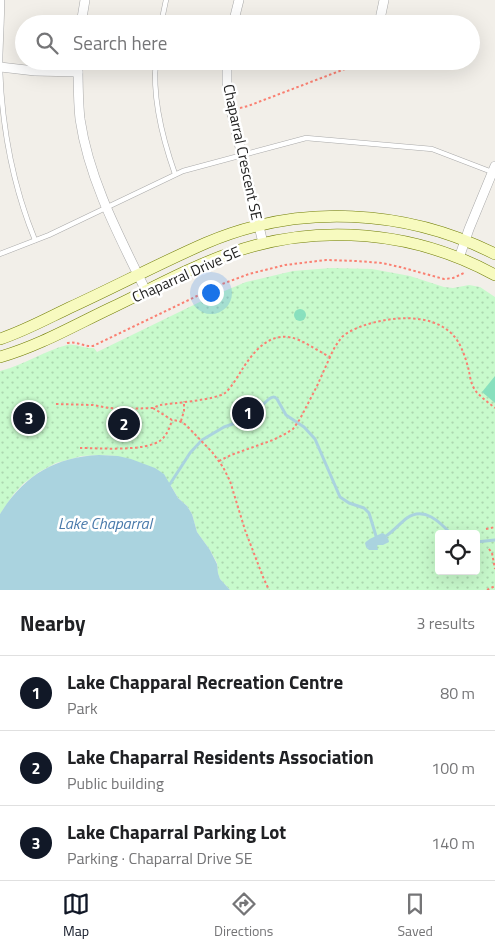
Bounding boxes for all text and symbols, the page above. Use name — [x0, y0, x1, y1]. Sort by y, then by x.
search box — [15, 15, 480, 70]
text: Search here — [73, 28, 167, 57]
icon: search — [33, 29, 61, 57]
street label: Chaparral Crescent SE — [217, 82, 269, 222]
street label: Chaparral Drive SE — [128, 240, 244, 308]
your location — [198, 280, 224, 306]
pin: 1 — [232, 394, 264, 432]
pin: 3 — [13, 399, 45, 437]
pin: 2 — [108, 405, 140, 443]
water label: Lake Chaparral — [58, 511, 154, 535]
map controls — [435, 530, 480, 575]
button: locate — [435, 530, 480, 575]
text: Nearby — [20, 607, 85, 639]
text: 3 results — [416, 611, 475, 635]
text: Lake Chapparal Recreation Centre — [67, 667, 343, 696]
text: 1 — [32, 681, 40, 705]
text: 80 m — [440, 681, 475, 705]
text: Park — [67, 696, 98, 720]
text: Lake Chaparral Residents Association — [67, 742, 374, 771]
text: 2 — [32, 756, 40, 780]
text: 100 m — [431, 756, 475, 780]
text: Public building — [67, 771, 164, 795]
text: Lake Chaparral Parking Lot — [67, 817, 286, 846]
text: 3 — [32, 831, 40, 855]
text: 140 m — [431, 831, 475, 855]
text: Parking · Chaparral Drive SE — [67, 846, 253, 870]
tab: Map — [62, 890, 90, 941]
tab: Directions — [214, 890, 273, 941]
tab: Saved — [397, 890, 433, 941]

